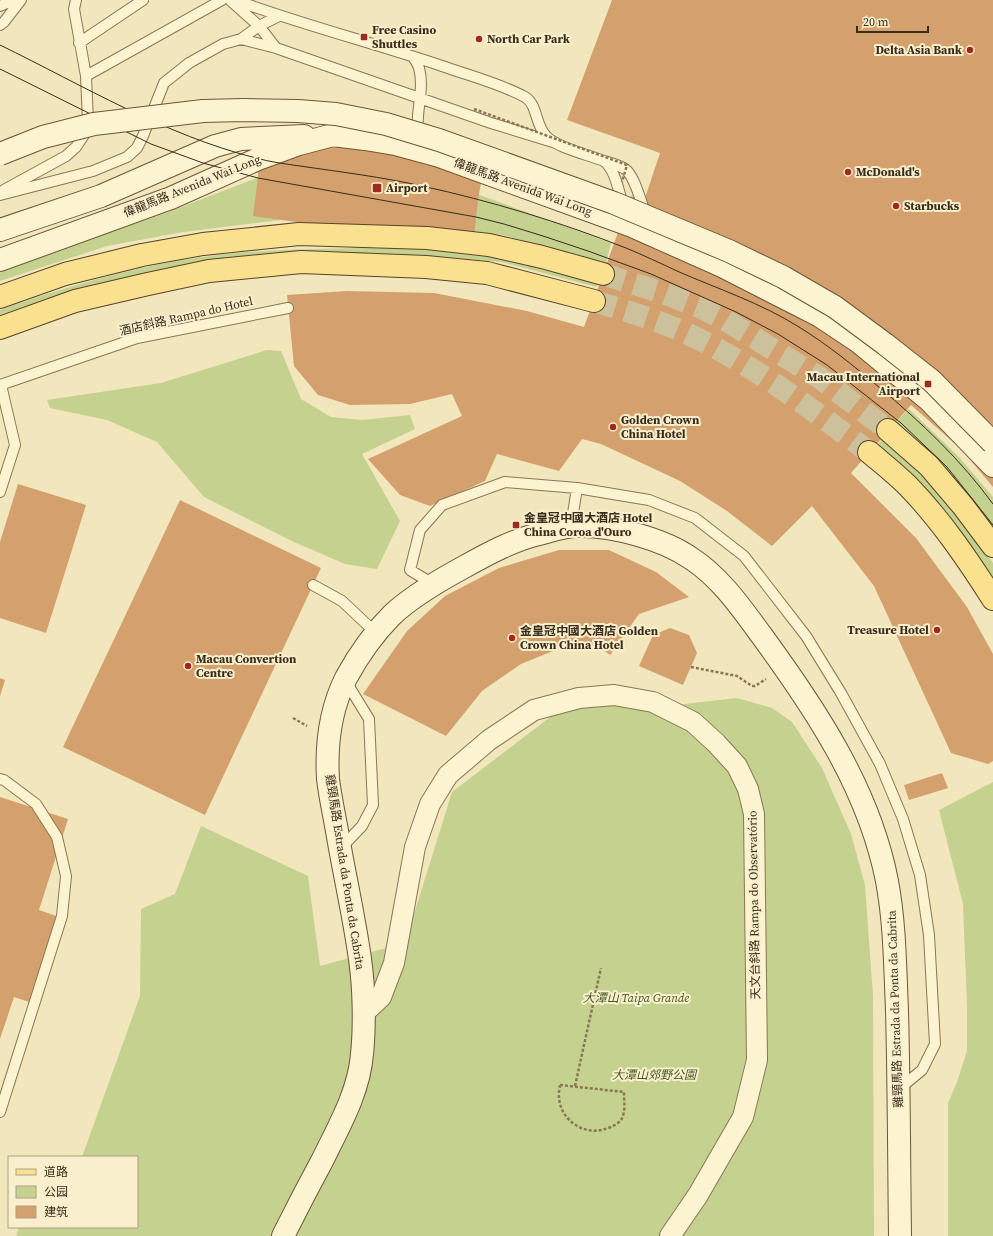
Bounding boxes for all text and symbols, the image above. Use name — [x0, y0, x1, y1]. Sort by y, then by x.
scale bar — [857, 8, 928, 34]
text: 20 m — [863, 14, 889, 30]
place label: Free Casino Shuttles — [372, 22, 436, 52]
place label: North Car Park — [487, 31, 571, 47]
marker: Free Casino Shuttles — [359, 32, 369, 42]
marker: North Car Park — [474, 34, 484, 44]
place label: Delta Asia Bank — [875, 42, 963, 58]
marker: Delta Asia Bank — [965, 45, 975, 55]
street label: 偉龍馬路 Avenida Wai Long — [121, 151, 263, 221]
street label: 偉龍馬路 Avenida Wai Long — [451, 154, 595, 220]
place label: McDonald's — [856, 164, 920, 180]
marker: McDonald's — [843, 167, 853, 177]
place label: Airport — [386, 180, 428, 196]
marker: Airport — [371, 182, 383, 194]
place label: Starbucks — [904, 198, 960, 214]
marker: Starbucks — [891, 201, 901, 211]
street label: 酒店斜路 Rampa do Hotel — [118, 293, 255, 339]
place label: Macau International Airport — [807, 369, 921, 399]
marker: Macau International Airport — [923, 379, 933, 389]
place label: Golden Crown China Hotel — [621, 412, 700, 442]
marker: Golden Crown China Hotel — [608, 422, 618, 432]
place label: 金皇冠中國大酒店 Hotel China Coroa d'Ouro — [524, 510, 652, 540]
marker: 金皇冠中國大酒店 Hotel China Coroa d'Ouro — [511, 520, 521, 530]
place label: Treasure Hotel — [847, 622, 929, 638]
place label: 金皇冠中國大酒店 Golden Crown China Hotel — [520, 623, 659, 653]
marker: Treasure Hotel — [932, 625, 942, 635]
marker: 金皇冠中國大酒店 Golden Crown China Hotel — [507, 633, 517, 643]
place label: Macau Convertion Centre — [196, 651, 297, 681]
marker: Macau Convertion Centre — [183, 661, 193, 671]
street label: 雞頸馬路 Estrada da Ponta da Cabrita — [322, 773, 369, 972]
street label: 天文台斜路 Rampa do Observatório — [744, 810, 764, 1000]
street label: 雞頸馬路 Estrada da Ponta da Cabrita — [884, 909, 906, 1108]
park label: 大潭山 Taipa Grande — [583, 990, 689, 1006]
park label: 大潭山郊野公園 — [612, 1067, 698, 1083]
legend — [8, 1156, 138, 1228]
text: 道路 — [44, 1164, 68, 1180]
text: 公园 — [44, 1184, 68, 1200]
text: 建筑 — [44, 1204, 68, 1220]

